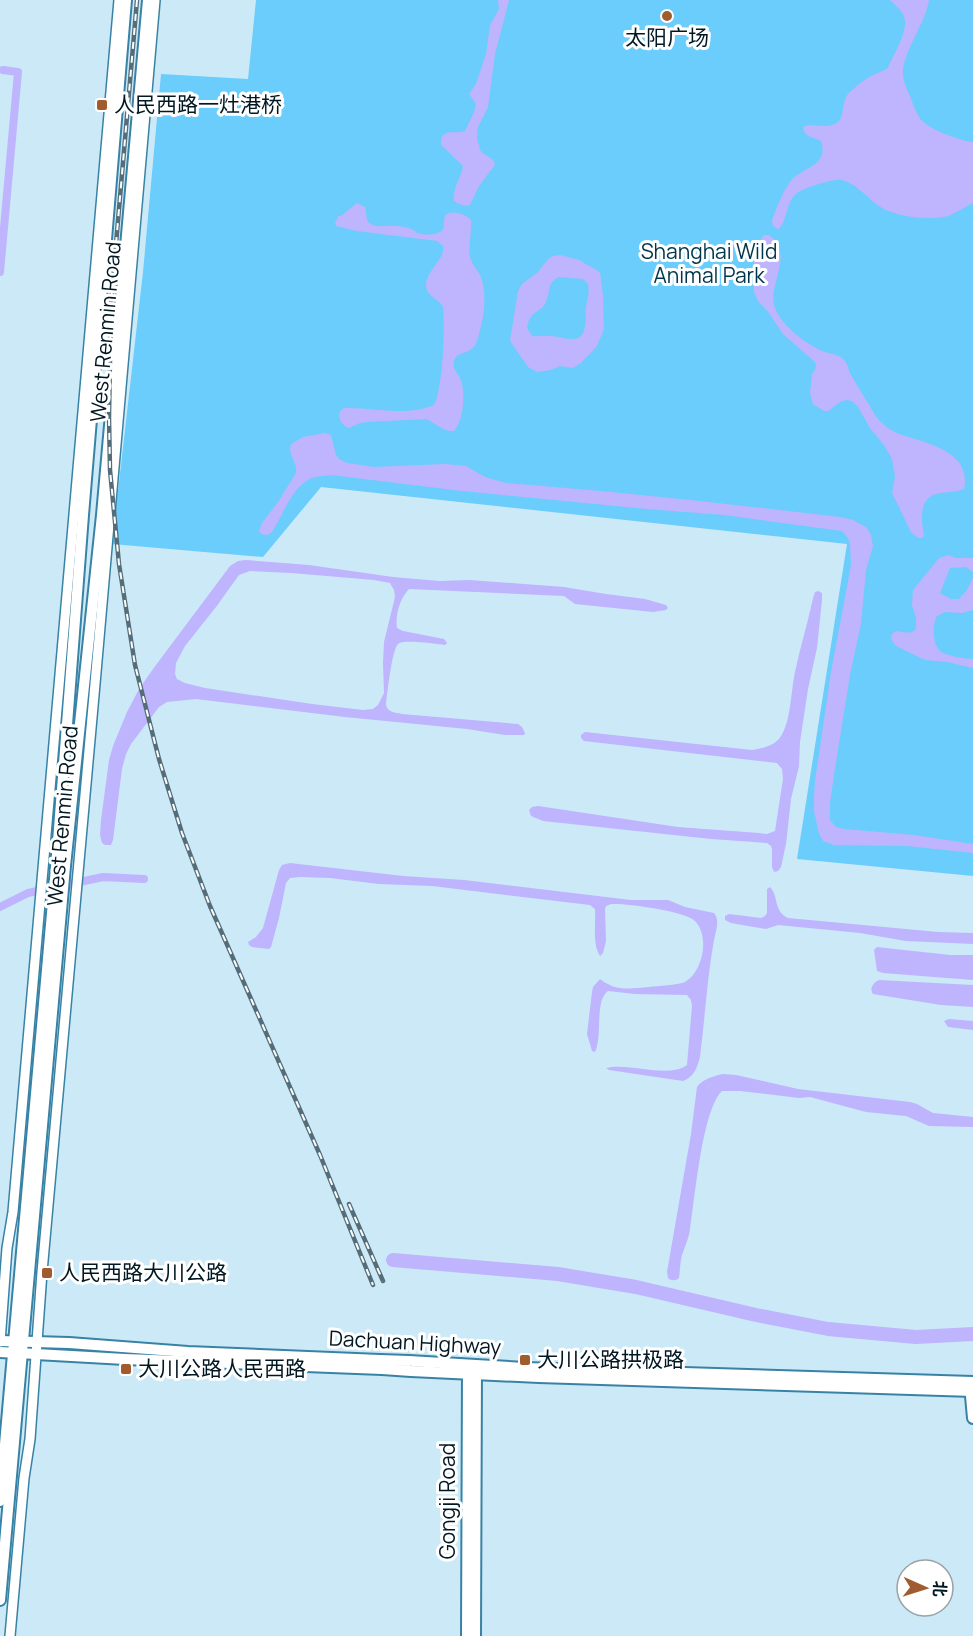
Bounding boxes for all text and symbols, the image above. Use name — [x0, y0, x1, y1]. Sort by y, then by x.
marker: 太阳广场 — [660, 9, 674, 23]
place label: 太阳广场 — [625, 23, 709, 51]
place label: 人民西路一灶港桥 — [114, 90, 282, 118]
marker: 人民西路一灶港桥 — [95, 98, 109, 112]
park label: Shanghai Wild Animal Park — [641, 237, 777, 289]
street label: West Renmin Road — [83, 240, 127, 423]
street label: West Renmin Road — [40, 724, 84, 907]
place label: 人民西路大川公路 — [59, 1258, 227, 1286]
marker: 人民西路大川公路 — [40, 1266, 54, 1280]
street label: Dachuan Highway — [328, 1324, 502, 1360]
place label: 大川公路拱极路 — [537, 1345, 684, 1373]
marker: 大川公路拱极路 — [518, 1353, 532, 1367]
place label: 大川公路人民西路 — [138, 1354, 306, 1382]
marker: 大川公路人民西路 — [119, 1362, 133, 1376]
street label: Gongji Road — [433, 1443, 461, 1559]
north arrow — [895, 1558, 955, 1618]
text: 北 — [929, 1580, 951, 1597]

